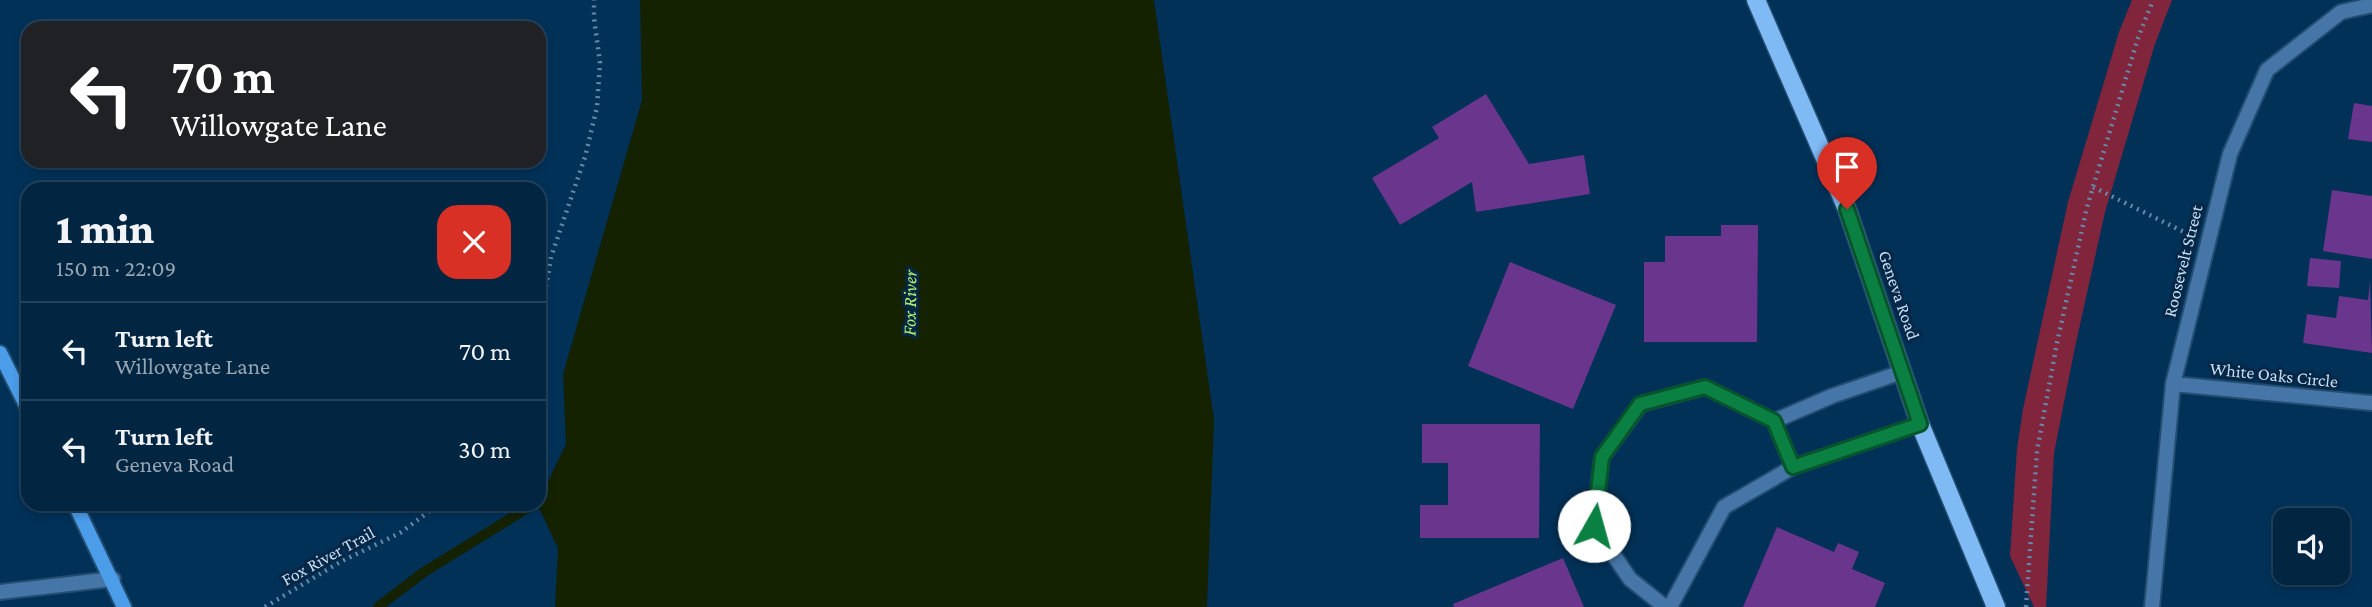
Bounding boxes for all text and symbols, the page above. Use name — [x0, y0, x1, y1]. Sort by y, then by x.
icon: left — [56, 49, 147, 140]
text: 70 m — [171, 49, 275, 104]
text: Willowgate Lane — [171, 107, 387, 143]
pin — [1817, 137, 1877, 209]
icon: arrive — [1828, 148, 1866, 186]
street label: Roosevelt Street — [2159, 202, 2207, 319]
text: 1 min — [56, 205, 154, 252]
button: close — [437, 205, 511, 279]
street label: Geneva Road — [1874, 248, 1924, 343]
text: 150 m · 22:09 — [56, 255, 176, 281]
water label: Fox River — [898, 269, 921, 336]
text: Turn left — [115, 324, 213, 353]
icon: left — [56, 332, 94, 370]
text: 70 m — [459, 337, 511, 366]
text: Willowgate Lane — [115, 353, 270, 379]
street label: White Oaks Circle — [2209, 358, 2339, 392]
text: Turn left — [115, 422, 213, 451]
icon: left — [56, 430, 94, 468]
text: 30 m — [458, 435, 511, 464]
text: Geneva Road — [115, 451, 234, 477]
position arrow — [1557, 489, 1631, 563]
map controls — [2273, 508, 2350, 585]
button: sound — [2273, 508, 2350, 585]
street label: Fox River Trail — [278, 522, 378, 590]

